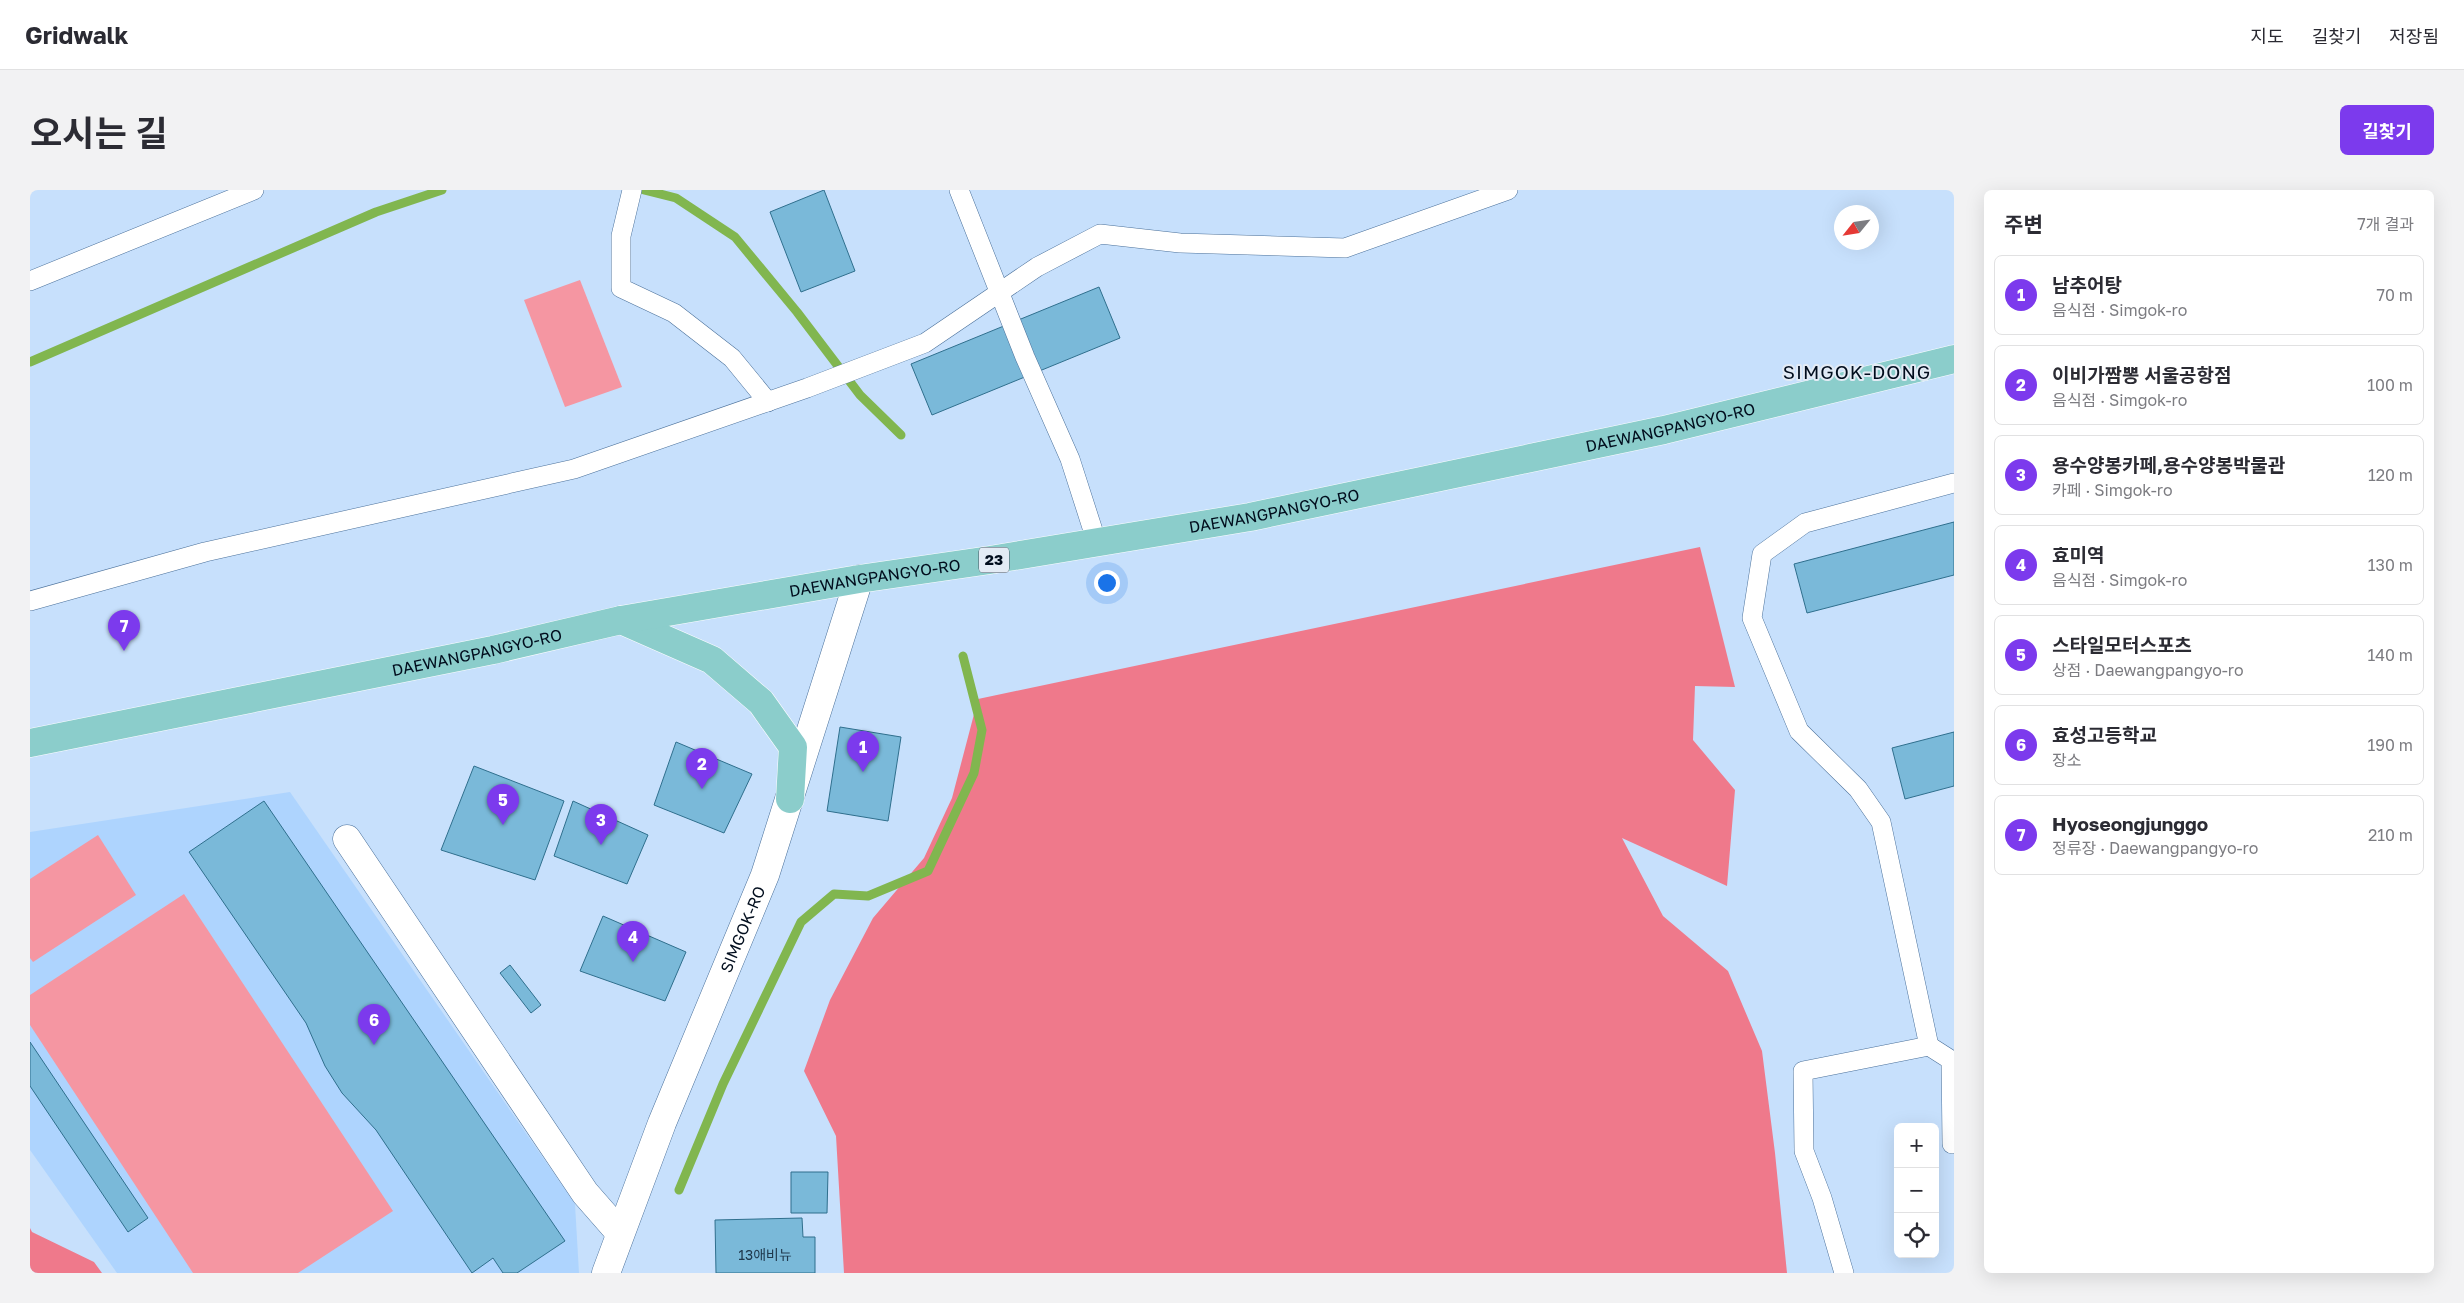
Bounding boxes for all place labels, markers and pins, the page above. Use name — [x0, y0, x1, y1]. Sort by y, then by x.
pin: 7 — [108, 610, 140, 651]
pin: 1 — [847, 731, 879, 772]
pin: 2 — [686, 748, 718, 789]
pin: 5 — [487, 784, 519, 825]
pin: 3 — [585, 804, 617, 845]
pin: 4 — [617, 921, 649, 962]
pin: 6 — [358, 1004, 390, 1045]

